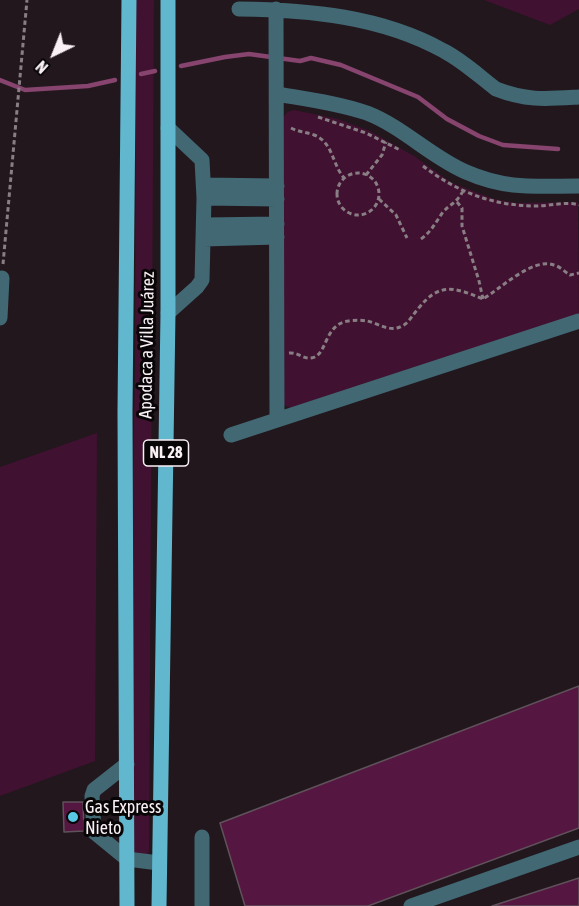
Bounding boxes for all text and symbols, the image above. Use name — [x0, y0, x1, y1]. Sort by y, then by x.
north arrow — [24, 24, 84, 84]
text: N — [32, 57, 51, 77]
street label: Apodaca a Villa Juárez — [135, 271, 159, 419]
road number: NL 28 — [144, 440, 188, 466]
place label: Gas Express Nieto — [85, 796, 161, 838]
marker: Gas Express Nieto — [66, 810, 80, 824]

